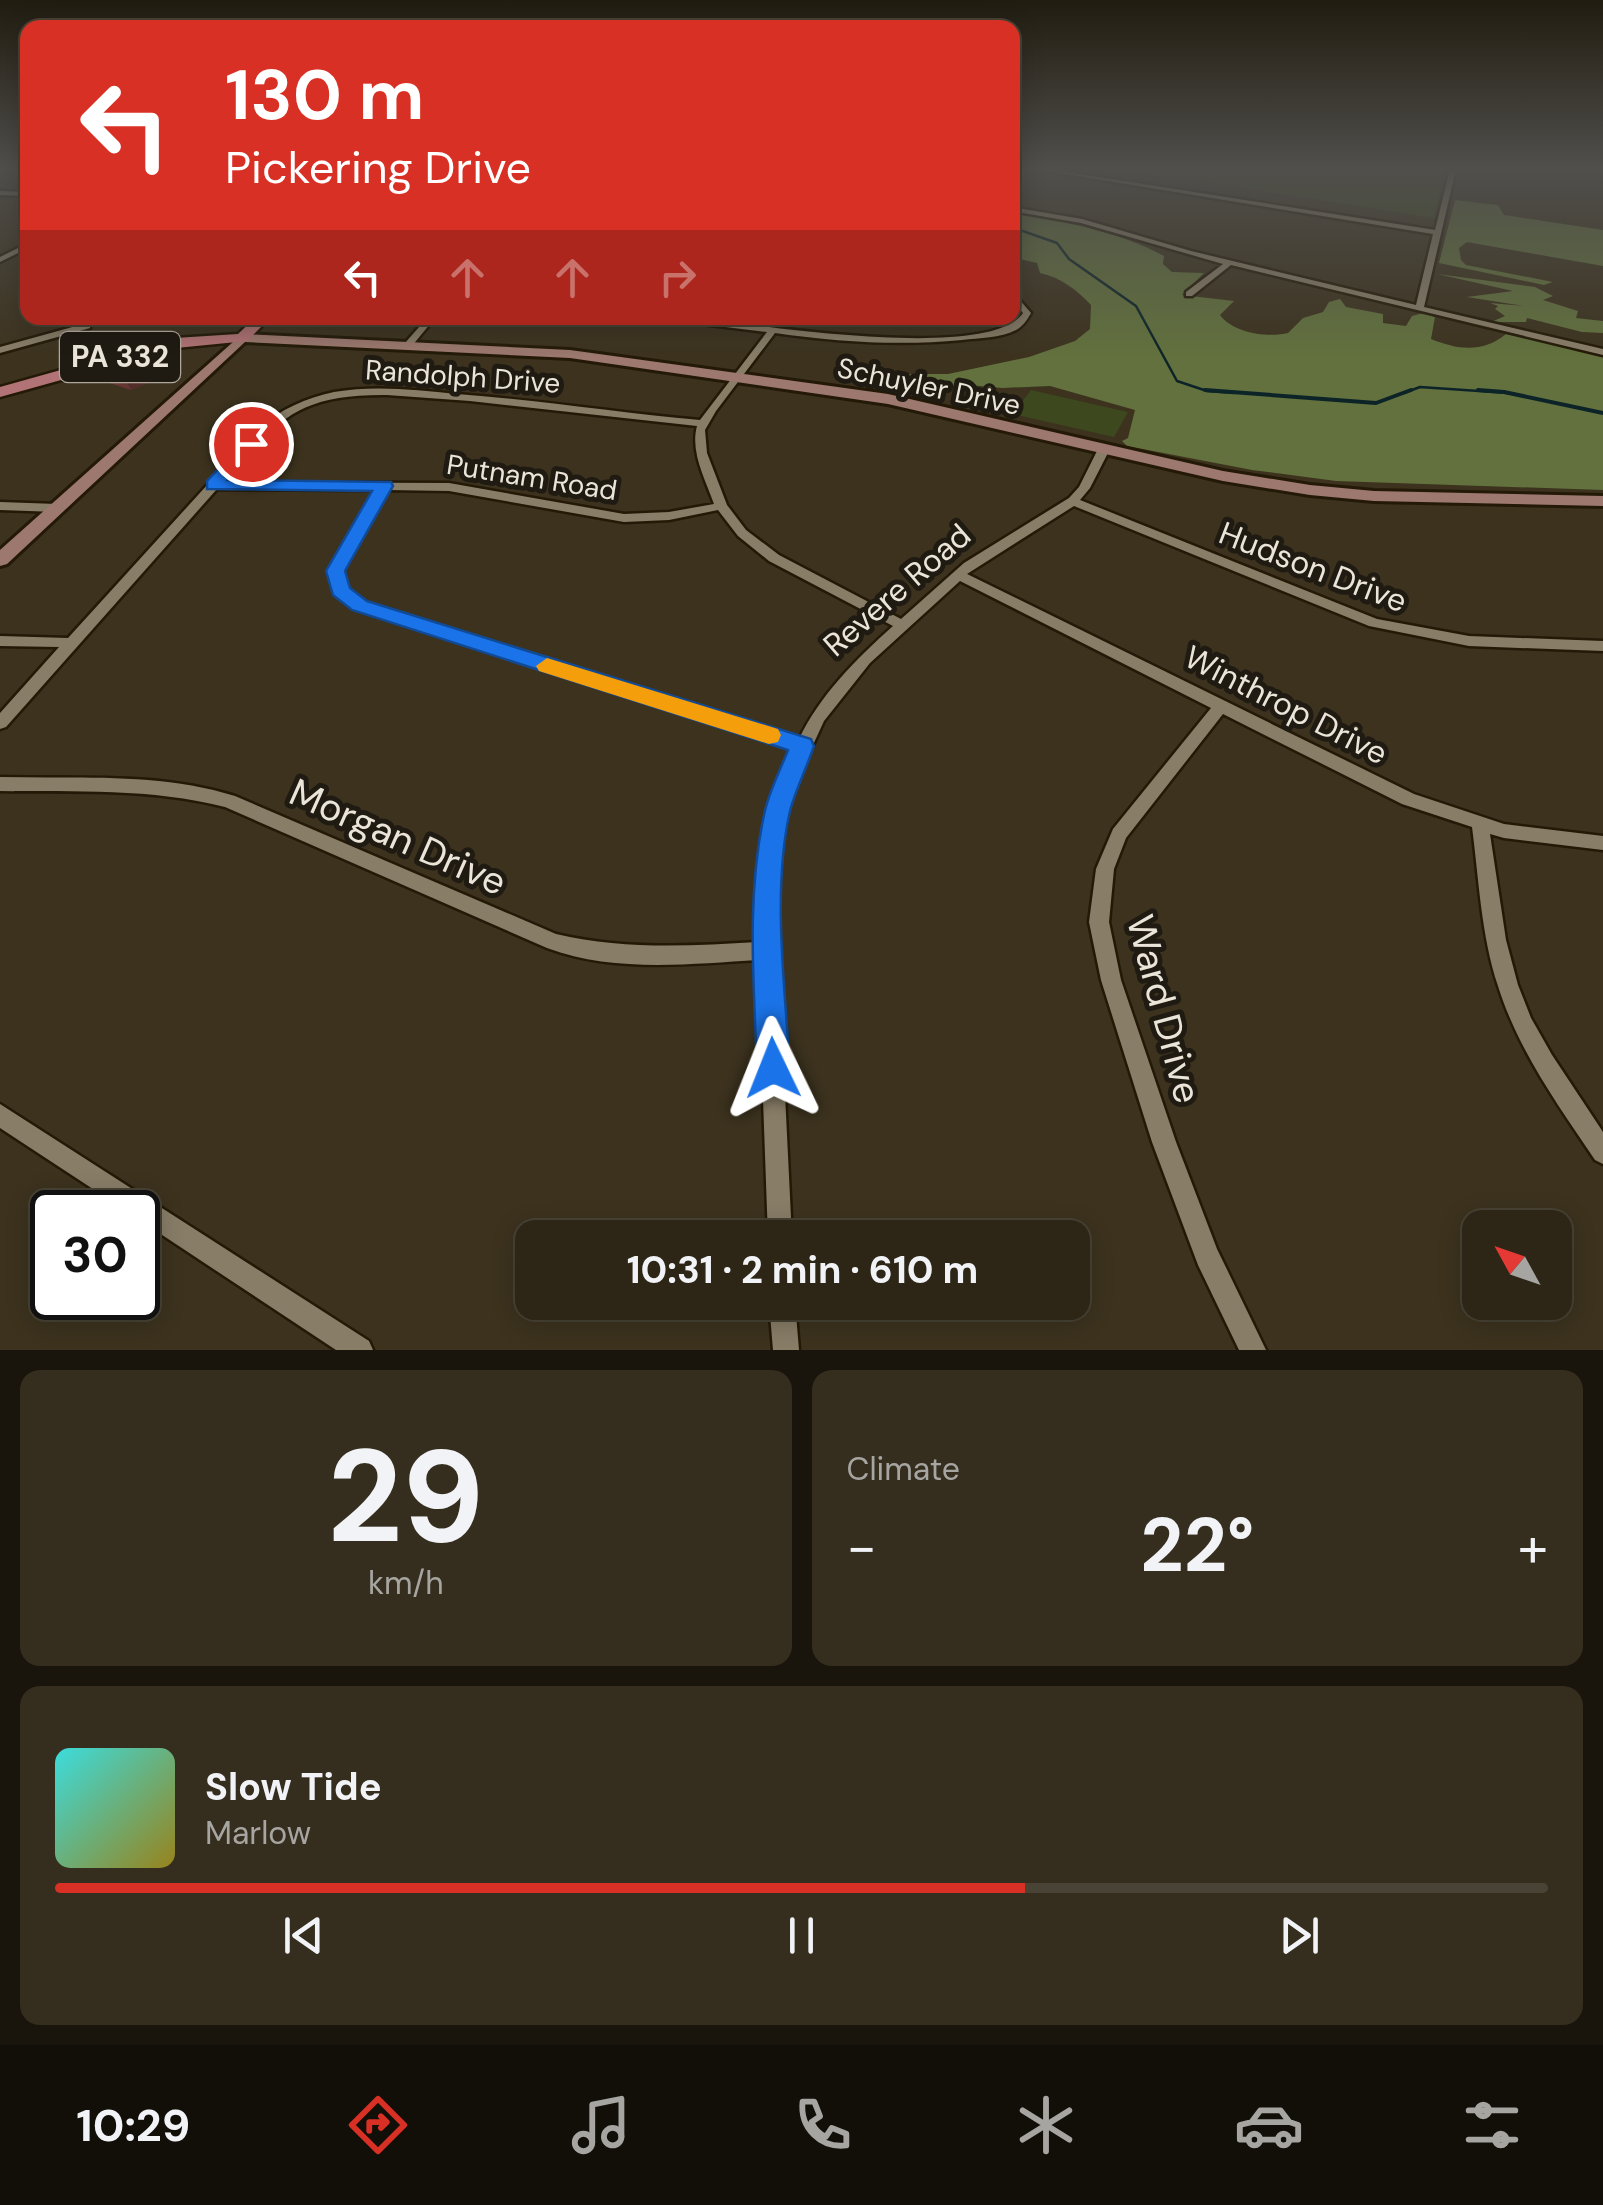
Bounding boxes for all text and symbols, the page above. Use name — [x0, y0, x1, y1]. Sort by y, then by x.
text: 130 m — [225, 50, 424, 141]
icon: left — [60, 60, 190, 190]
text: Pickering Drive — [225, 138, 531, 197]
icon: left — [335, 250, 390, 305]
icon: ahead — [440, 250, 495, 305]
icon: ahead — [545, 250, 600, 305]
icon: right — [650, 250, 705, 305]
road number: PA 332 — [60, 332, 180, 382]
street label: Schuyler Drive — [834, 349, 1024, 424]
street label: Randolph Drive — [364, 351, 562, 402]
pin — [209, 402, 294, 487]
icon: arrive — [224, 417, 279, 472]
street label: Putnam Road — [444, 446, 620, 509]
street label: Hudson Drive — [1213, 512, 1413, 622]
street label: Revere Road — [814, 514, 980, 666]
street label: Winthrop Drive — [1177, 636, 1395, 774]
street label: Morgan Drive — [282, 767, 514, 907]
street label: Ward Drive — [1115, 909, 1213, 1109]
position arrow — [721, 1016, 825, 1120]
speed limit sign: 30 — [30, 1190, 160, 1320]
north arrow — [1462, 1210, 1572, 1320]
map controls — [1462, 1210, 1572, 1320]
text: 10:31 · 2 min · 610 m — [627, 1245, 978, 1295]
text: 29 — [327, 1412, 484, 1581]
text: Climate — [847, 1448, 960, 1490]
text: 22° — [1140, 1497, 1254, 1594]
text: − — [847, 1511, 877, 1583]
text: + — [1518, 1511, 1548, 1583]
text: km/h — [368, 1562, 444, 1604]
text: Slow Tide — [205, 1762, 382, 1812]
text: Marlow — [205, 1812, 311, 1854]
icon: previous — [276, 1908, 331, 1963]
icon: pause — [774, 1908, 829, 1963]
icon: next — [1272, 1908, 1327, 1963]
icon: directions — [343, 2090, 413, 2160]
icon: music — [566, 2090, 636, 2160]
icon: phone — [788, 2090, 858, 2160]
icon: climate — [1011, 2090, 1081, 2160]
icon: car — [1234, 2090, 1304, 2160]
icon: filters — [1457, 2090, 1527, 2160]
text: 10:29 — [76, 2096, 190, 2155]

